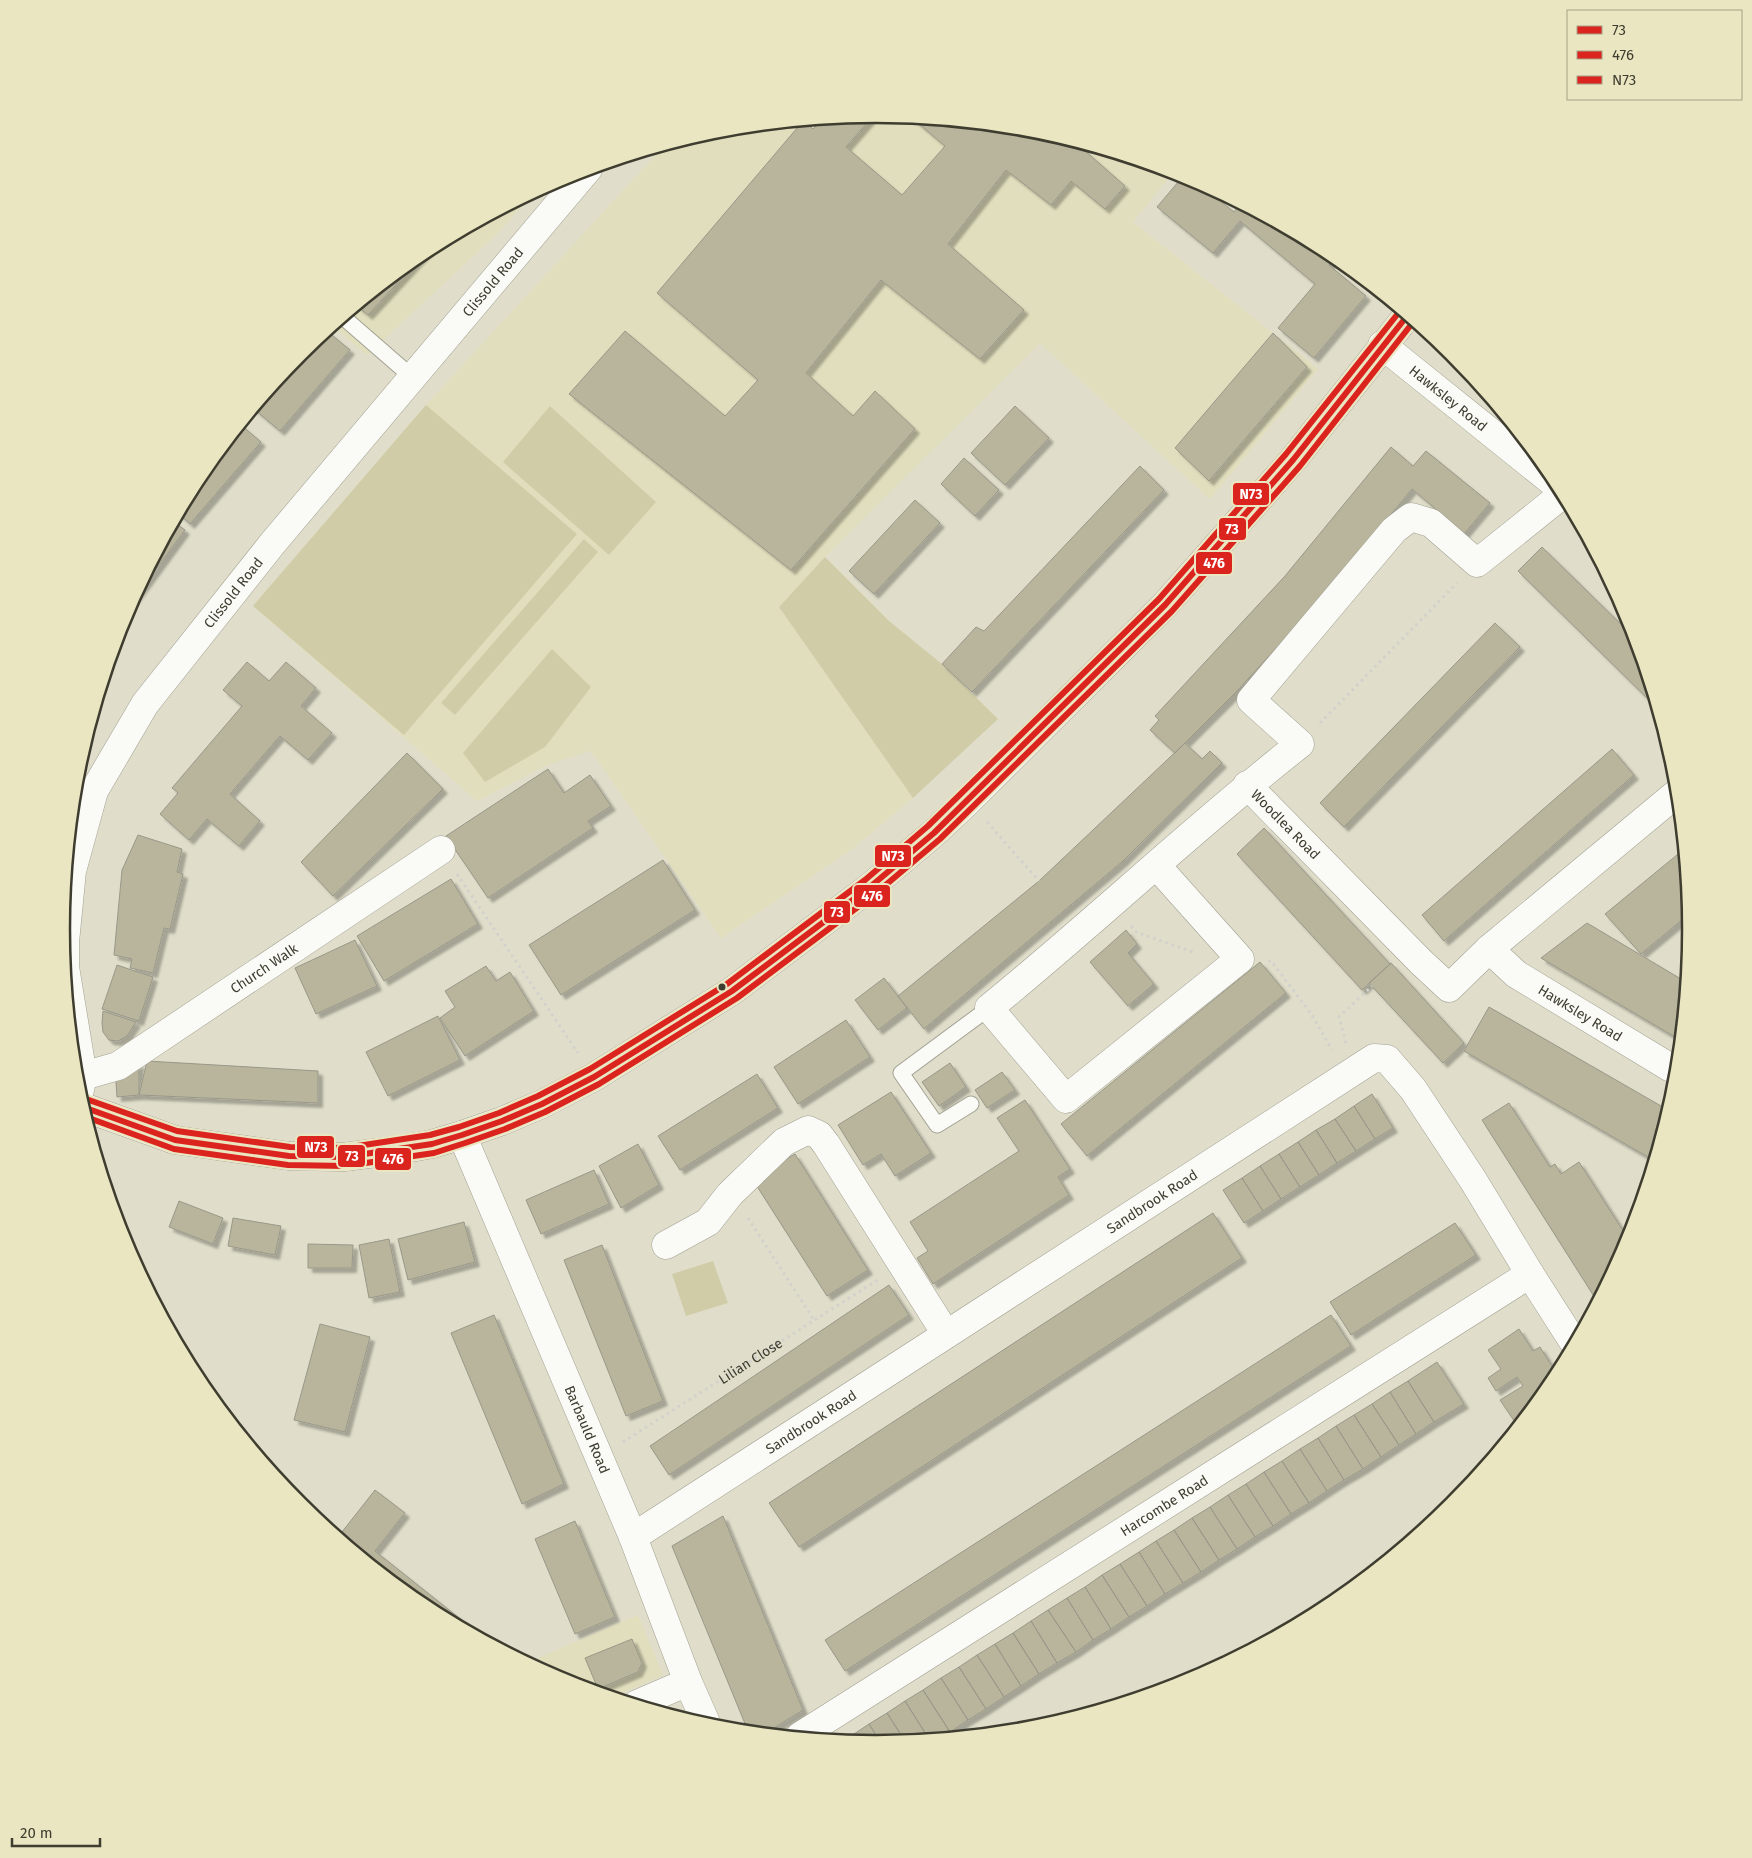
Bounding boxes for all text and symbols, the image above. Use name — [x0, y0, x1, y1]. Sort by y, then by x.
legend — [1567, 10, 1742, 100]
text: 73 — [1612, 21, 1626, 39]
text: 476 — [1612, 46, 1634, 64]
text: N73 — [1612, 71, 1636, 89]
street label: Clissold Road — [459, 244, 527, 320]
street label: Hawksley Road — [1405, 362, 1490, 435]
line badge: N73 — [1232, 482, 1270, 506]
text: N73 — [1239, 486, 1263, 503]
line badge: 73 — [1218, 517, 1247, 541]
text: 73 — [1225, 521, 1239, 538]
line badge: 476 — [1195, 551, 1233, 575]
street label: Clissold Road — [200, 554, 267, 632]
text: 476 — [1203, 555, 1225, 572]
street label: Woodlea Road — [1247, 786, 1323, 863]
line badge: N73 — [874, 844, 912, 868]
text: N73 — [881, 848, 905, 865]
line badge: 476 — [853, 884, 891, 908]
text: 476 — [861, 888, 883, 905]
line badge: 73 — [823, 900, 851, 924]
text: 73 — [830, 904, 844, 921]
street label: Church Walk — [227, 940, 302, 997]
street label: Hawksley Road — [1535, 981, 1625, 1045]
unlabelled marker — [717, 982, 727, 992]
line badge: N73 — [296, 1135, 335, 1159]
text: N73 — [304, 1139, 328, 1156]
line badge: 73 — [337, 1144, 366, 1168]
line badge: 476 — [374, 1147, 412, 1171]
text: 73 — [345, 1148, 359, 1165]
text: 476 — [382, 1151, 404, 1168]
street label: Sandbrook Road — [1104, 1166, 1201, 1237]
street label: Lilian Close — [715, 1335, 786, 1388]
street label: Barbauld Road — [561, 1383, 613, 1476]
street label: Sandbrook Road — [763, 1387, 860, 1458]
street label: Harcombe Road — [1117, 1472, 1212, 1540]
scale bar — [12, 1816, 100, 1848]
text: 20 m — [20, 1824, 53, 1842]

